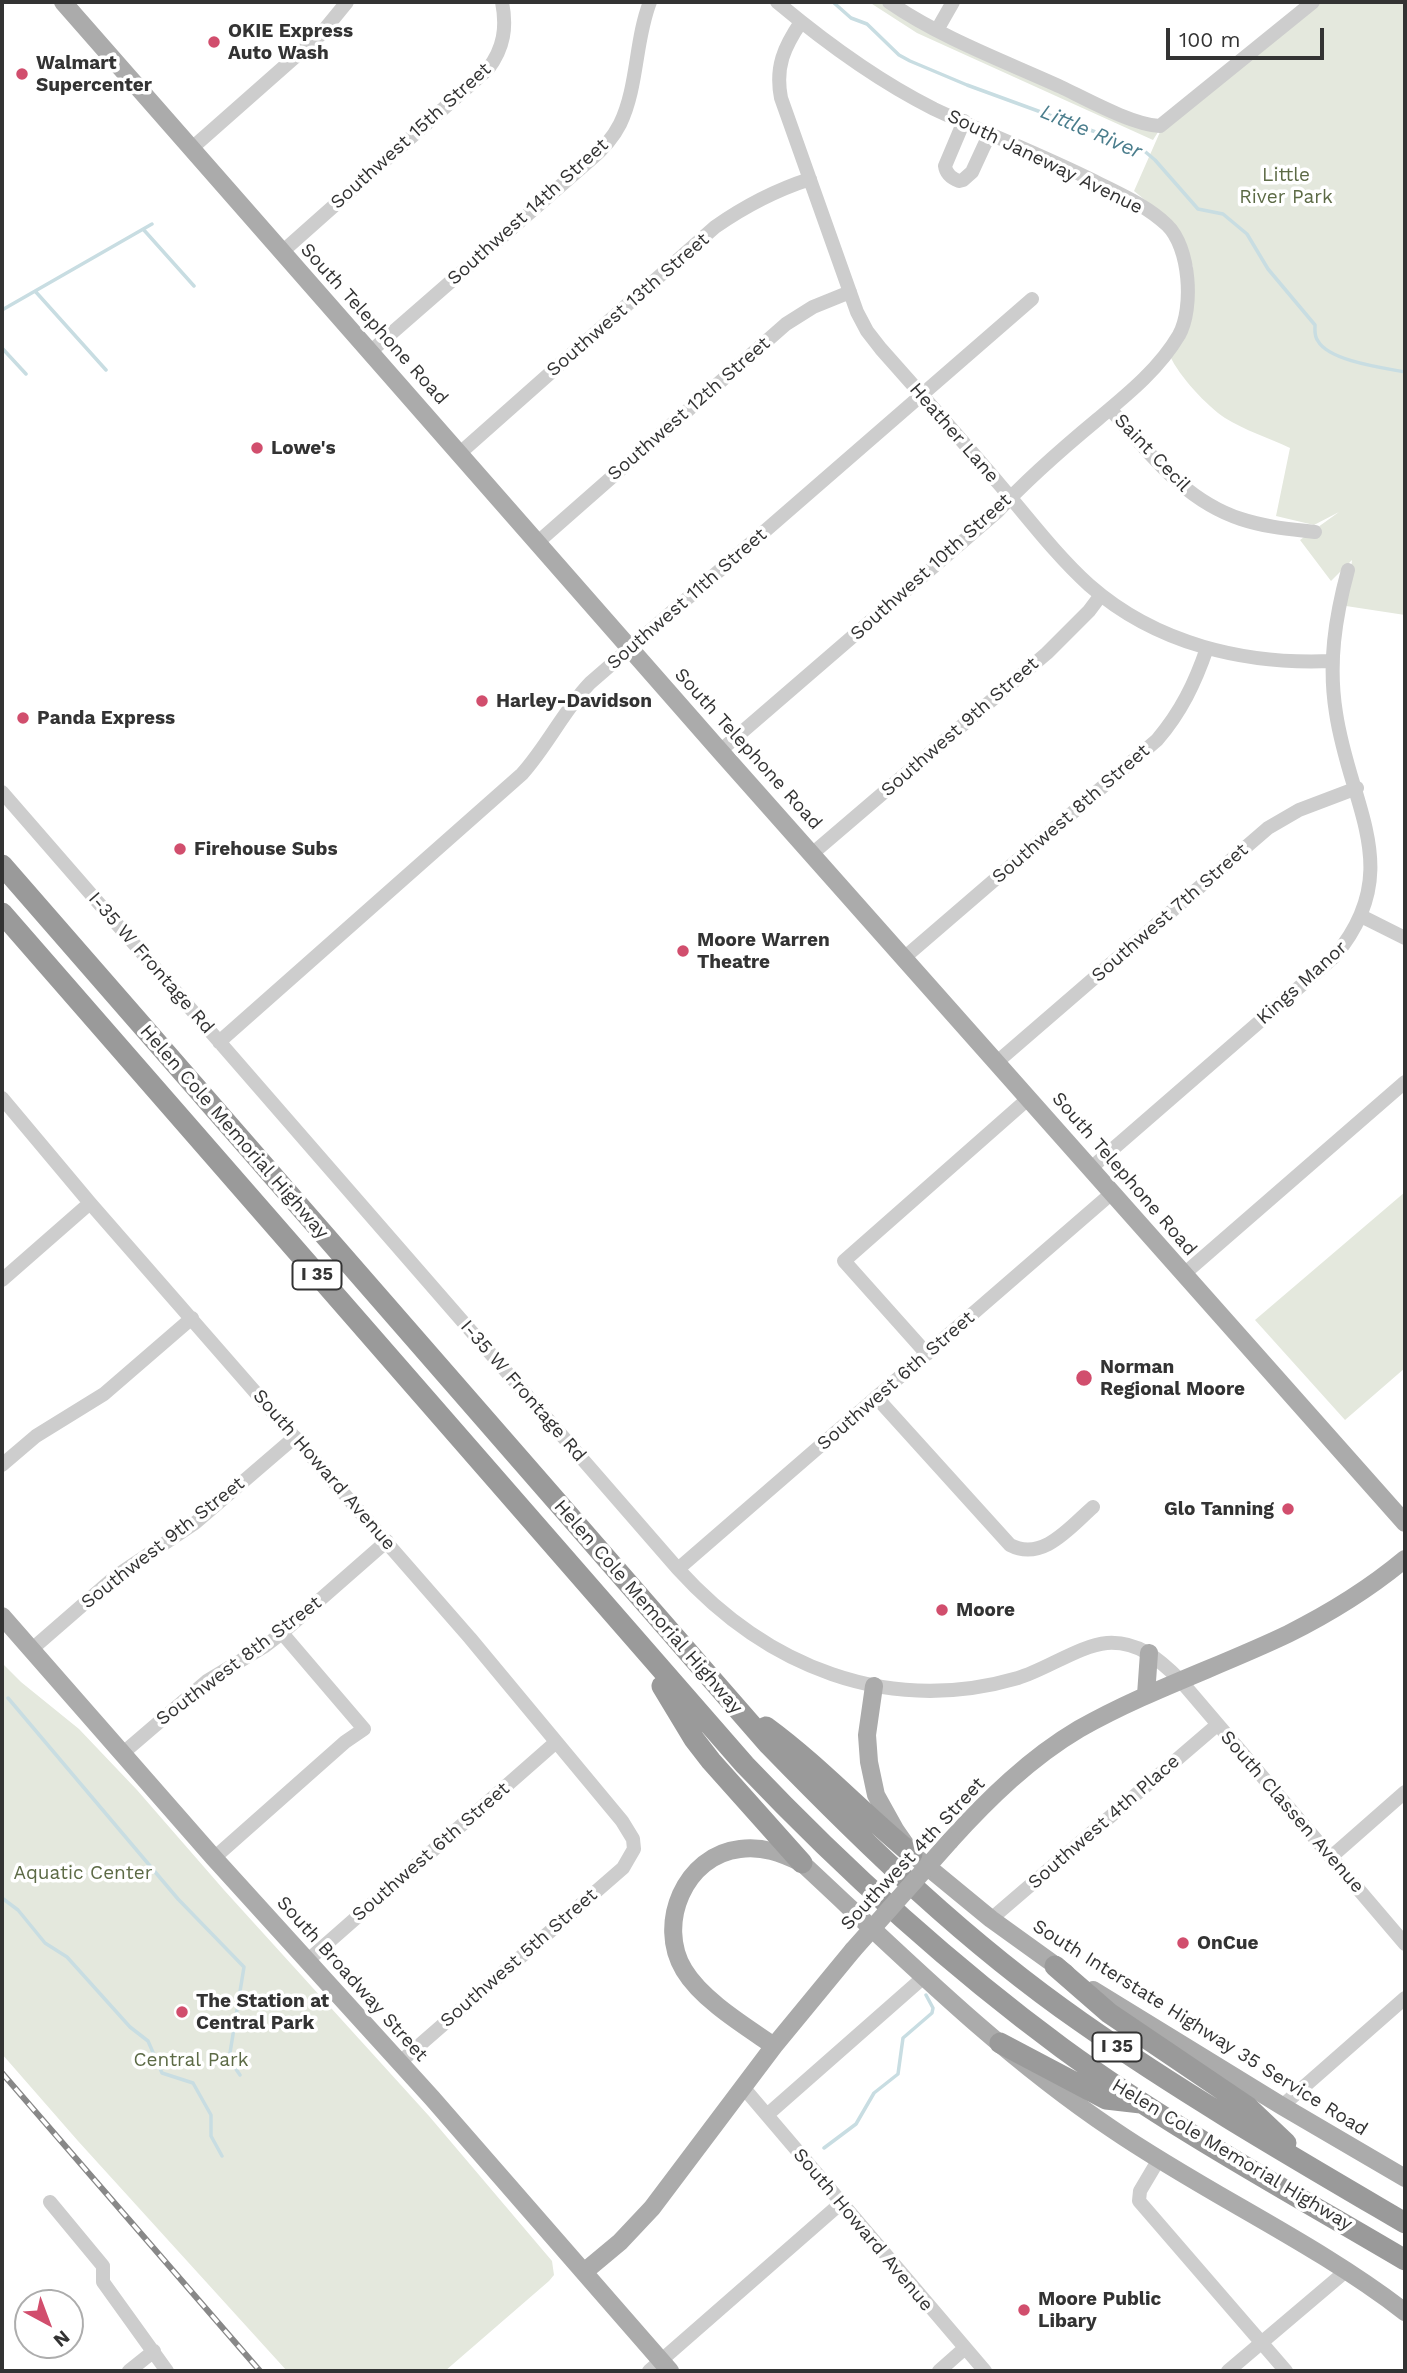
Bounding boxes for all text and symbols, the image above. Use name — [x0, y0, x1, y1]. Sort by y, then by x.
scale bar — [1169, 14, 1326, 58]
place label: OKIE Express Auto Wash — [228, 20, 353, 64]
text: 100 m — [1179, 27, 1241, 52]
marker: OKIE Express Auto Wash — [206, 34, 222, 50]
place label: Walmart Supercenter — [36, 52, 152, 96]
street label: Southwest 15th Street — [326, 58, 496, 214]
marker: Walmart Supercenter — [14, 66, 30, 82]
water label: Little River — [1036, 99, 1146, 165]
street label: South Janeway Avenue — [944, 105, 1146, 219]
street label: Southwest 14th Street — [443, 134, 613, 290]
park label: Little River Park — [1239, 164, 1333, 208]
street label: Southwest 13th Street — [542, 228, 714, 382]
street label: South Telephone Road — [296, 239, 452, 409]
street label: Southwest 12th Street — [603, 332, 775, 486]
street label: Heather Lane — [904, 378, 1004, 488]
street label: Saint Cecil — [1109, 409, 1195, 497]
place label: Lowe's — [271, 437, 336, 459]
marker: Lowe's — [249, 440, 265, 456]
street label: Southwest 10th Street — [846, 489, 1016, 645]
street label: Southwest 11th Street — [603, 523, 771, 675]
street label: Southwest 9th Street — [877, 652, 1043, 802]
street label: South Telephone Road — [670, 664, 826, 834]
place label: Harley-Davidson — [496, 690, 652, 712]
marker: Harley-Davidson — [474, 693, 490, 709]
place label: Panda Express — [37, 707, 175, 729]
marker: Panda Express — [15, 710, 31, 726]
street label: Southwest 8th Street — [988, 739, 1154, 889]
place label: Firehouse Subs — [194, 838, 338, 860]
street label: Southwest 7th Street — [1087, 839, 1253, 987]
marker: Firehouse Subs — [172, 841, 188, 857]
street label: I-35 W Frontage Rd — [83, 888, 219, 1038]
place label: Moore Warren Theatre — [697, 929, 830, 973]
street label: Kings Manor — [1252, 937, 1352, 1029]
marker: Moore Warren Theatre — [675, 943, 691, 959]
street label: Helen Cole Memorial Highway — [135, 1020, 333, 1244]
street label: South Telephone Road — [1047, 1088, 1201, 1260]
road number: I 35 — [292, 1260, 342, 1290]
street label: Southwest 6th Street — [813, 1307, 979, 1455]
street label: I-35 W Frontage Rd — [455, 1316, 591, 1466]
place label: Norman Regional Moore — [1100, 1356, 1245, 1400]
marker: Norman Regional Moore — [1074, 1368, 1094, 1388]
street label: South Howard Avenue — [248, 1385, 400, 1555]
street label: Southwest 9th Street — [77, 1472, 249, 1614]
street label: Helen Cole Memorial Highway — [549, 1495, 747, 1719]
place label: Glo Tanning — [1164, 1498, 1274, 1520]
marker: Glo Tanning — [1280, 1501, 1296, 1517]
street label: Southwest 8th Street — [152, 1591, 326, 1731]
place label: Moore — [956, 1599, 1015, 1621]
marker: Moore — [934, 1602, 950, 1618]
street label: South Classen Avenue — [1215, 1726, 1369, 1898]
street label: Southwest 4th Place — [1024, 1750, 1184, 1894]
street label: Southwest 4th Street — [836, 1773, 990, 1935]
street label: Southwest 6th Street — [348, 1778, 514, 1926]
park label: Aquatic Center — [14, 1862, 152, 1884]
street label: Southwest 5th Street — [436, 1884, 602, 2032]
street label: South Broadway Street — [272, 1892, 432, 2066]
street label: South Interstate Highway 35 Service Road — [1028, 1915, 1372, 2141]
place label: OnCue — [1197, 1932, 1258, 1954]
marker: OnCue — [1175, 1935, 1191, 1951]
place label: The Station at Central Park — [196, 1990, 329, 2034]
marker: The Station at Central Park — [174, 2004, 190, 2020]
road number: I 35 — [1092, 2033, 1142, 2062]
park label: Central Park — [134, 2049, 248, 2071]
street label: Helen Cole Memorial Highway — [1108, 2074, 1356, 2236]
street label: South Howard Avenue — [788, 2144, 938, 2316]
place label: Moore Public Libary — [1038, 2288, 1161, 2332]
north arrow — [14, 2289, 84, 2359]
marker: Moore Public Libary — [1016, 2302, 1032, 2318]
text: N — [49, 2325, 75, 2352]

